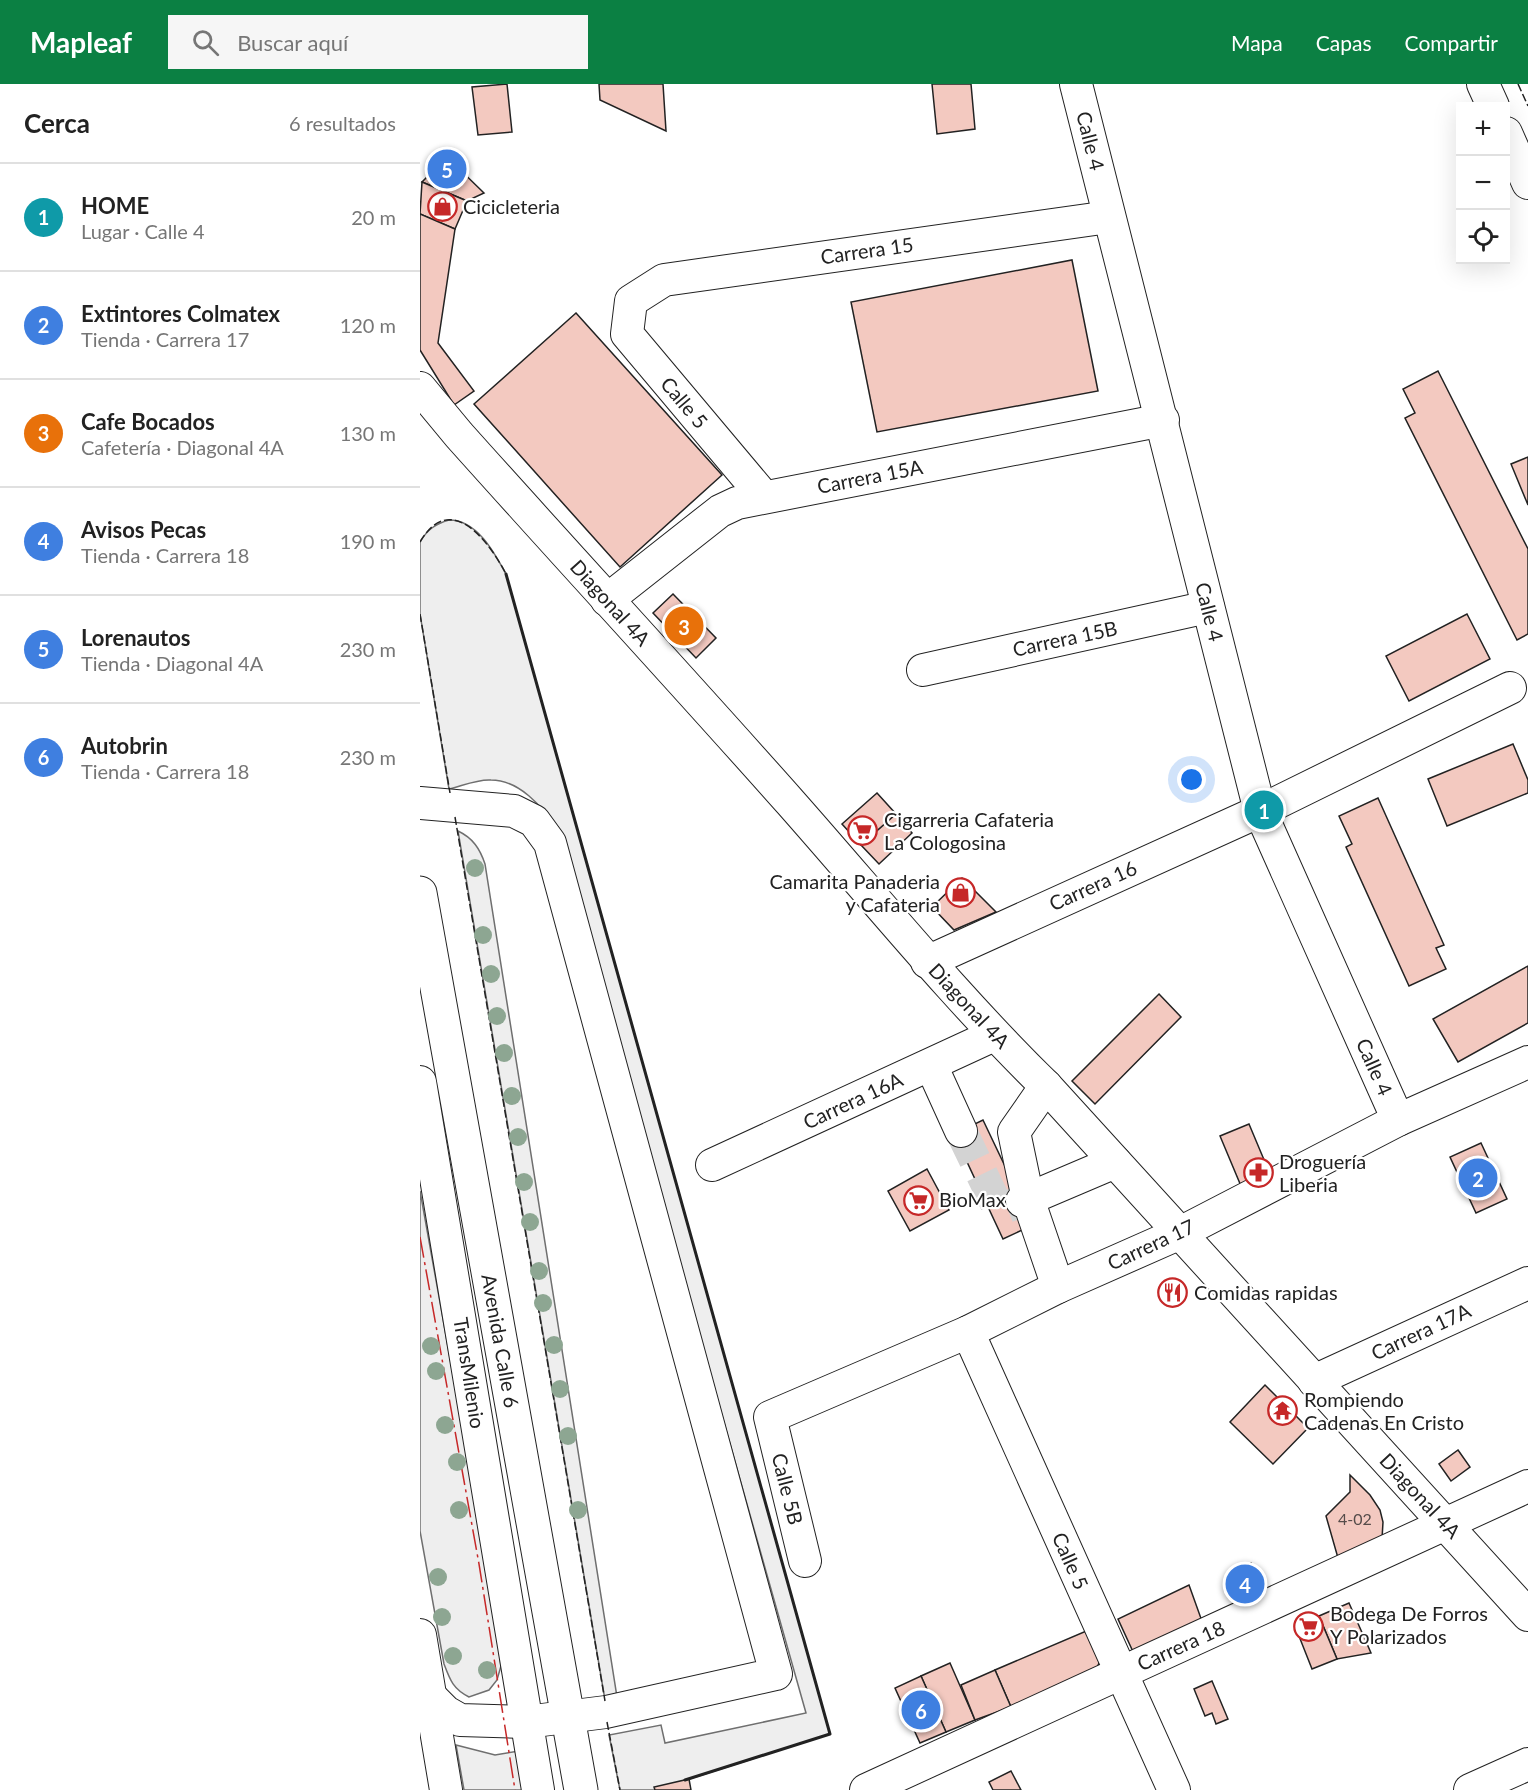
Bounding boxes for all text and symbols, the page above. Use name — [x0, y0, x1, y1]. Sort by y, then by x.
search box — [168, 15, 588, 69]
text: Mapleaf — [30, 25, 132, 59]
icon: search — [189, 26, 222, 59]
text: Buscar aquí — [237, 29, 348, 56]
text: Mapa — [1231, 30, 1283, 55]
text: Capas — [1316, 30, 1372, 55]
text: Compartir — [1405, 30, 1498, 55]
map controls — [1456, 102, 1510, 264]
button: + — [1456, 102, 1510, 156]
text: Cerca — [24, 107, 90, 139]
street label: Calle 4 — [1072, 109, 1110, 173]
text: 6 resultados — [289, 111, 396, 135]
pin: 5 — [428, 146, 466, 191]
button: − — [1456, 156, 1510, 210]
shop icon: Cicicleteria — [426, 191, 458, 223]
text: HOME — [81, 192, 149, 219]
place label: Cicicleteria — [463, 194, 560, 218]
text: 1 — [38, 205, 49, 229]
text: 20 m — [351, 205, 396, 229]
button: locate — [1456, 210, 1510, 264]
text: Lugar · Calle 4 — [81, 219, 205, 243]
street label: Carrera 15 — [819, 232, 915, 268]
text: Extintores Colmatex — [81, 300, 280, 327]
text: 2 — [38, 313, 49, 337]
text: 120 m — [340, 313, 396, 337]
text: Tienda · Carrera 17 — [81, 327, 249, 351]
street label: Calle 5 — [656, 372, 713, 433]
text: Cafe Bocados — [81, 408, 215, 435]
text: 3 — [38, 421, 49, 445]
text: 130 m — [340, 421, 396, 445]
text: Cafetería · Diagonal 4A — [81, 435, 284, 459]
street label: Carrera 15A — [815, 454, 925, 498]
text: Avisos Pecas — [81, 516, 206, 543]
text: 4 — [38, 529, 49, 553]
text: 190 m — [340, 529, 396, 553]
text: Tienda · Carrera 18 — [81, 543, 249, 567]
street label: Diagonal 4A — [566, 554, 656, 651]
street label: Calle 4 — [1191, 580, 1229, 644]
pin: 3 — [664, 604, 704, 648]
street label: Carrera 15B — [1010, 615, 1119, 661]
text: Lorenautos — [81, 624, 191, 651]
text: 5 — [38, 637, 49, 661]
text: 230 m — [340, 637, 396, 661]
text: Tienda · Diagonal 4A — [81, 651, 263, 675]
text: Autobrin — [81, 732, 168, 759]
text: 6 — [38, 745, 49, 769]
text: 230 m — [340, 745, 396, 769]
text: Tienda · Carrera 18 — [81, 759, 249, 783]
your location — [1177, 765, 1206, 794]
pin: 1 — [1244, 788, 1284, 832]
place label: Cigarreria Cafateria La Cologosina — [884, 807, 1054, 854]
supermarket icon: Cigarreria Cafateria La Cologosina — [847, 815, 879, 847]
street label: Carrera 16 — [1045, 855, 1140, 915]
place label: Camarita Panaderia y Cafateria — [769, 869, 940, 916]
shop icon: Camarita Panaderia y Cafateria — [945, 877, 977, 909]
street label: Diagonal 4A — [924, 958, 1015, 1053]
street label: Calle 4 — [1352, 1034, 1398, 1099]
street label: Carrera 16A — [799, 1066, 907, 1134]
place label: Droguería Liberia — [1279, 1149, 1366, 1196]
pin: 2 — [1458, 1156, 1498, 1200]
pharmacy icon: Droguería Liberia — [1242, 1157, 1274, 1189]
supermarket icon: BioMax — [902, 1184, 934, 1216]
place label: BioMax — [939, 1187, 1006, 1211]
street label: Carrera 17 — [1103, 1213, 1198, 1275]
street label: Avenida Calle 6 — [477, 1272, 525, 1410]
restaurant icon: Comidas rapidas — [1157, 1277, 1189, 1309]
place label: Comidas rapidas — [1194, 1280, 1338, 1304]
street label: Carrera 17A — [1367, 1297, 1475, 1365]
street label: TransMilenio — [449, 1316, 491, 1430]
place label: Rompiendo Cadenas En Cristo — [1304, 1387, 1464, 1434]
temple icon: Rompiendo Cadenas En Cristo — [1267, 1395, 1299, 1427]
street label: Diagonal 4A — [1375, 1448, 1466, 1543]
street label: Calle 5B — [768, 1450, 808, 1527]
house number: 4-02 — [1338, 1509, 1372, 1528]
street label: Calle 5 — [1048, 1528, 1094, 1593]
pin: 4 — [1226, 1562, 1264, 1606]
place label: Bodega De Forros Y Polarizados — [1330, 1601, 1488, 1648]
supermarket icon: Bodega De Forros Y Polarizados — [1293, 1610, 1325, 1642]
street label: Carrera 18 — [1133, 1615, 1228, 1675]
pin: 6 — [902, 1688, 940, 1732]

